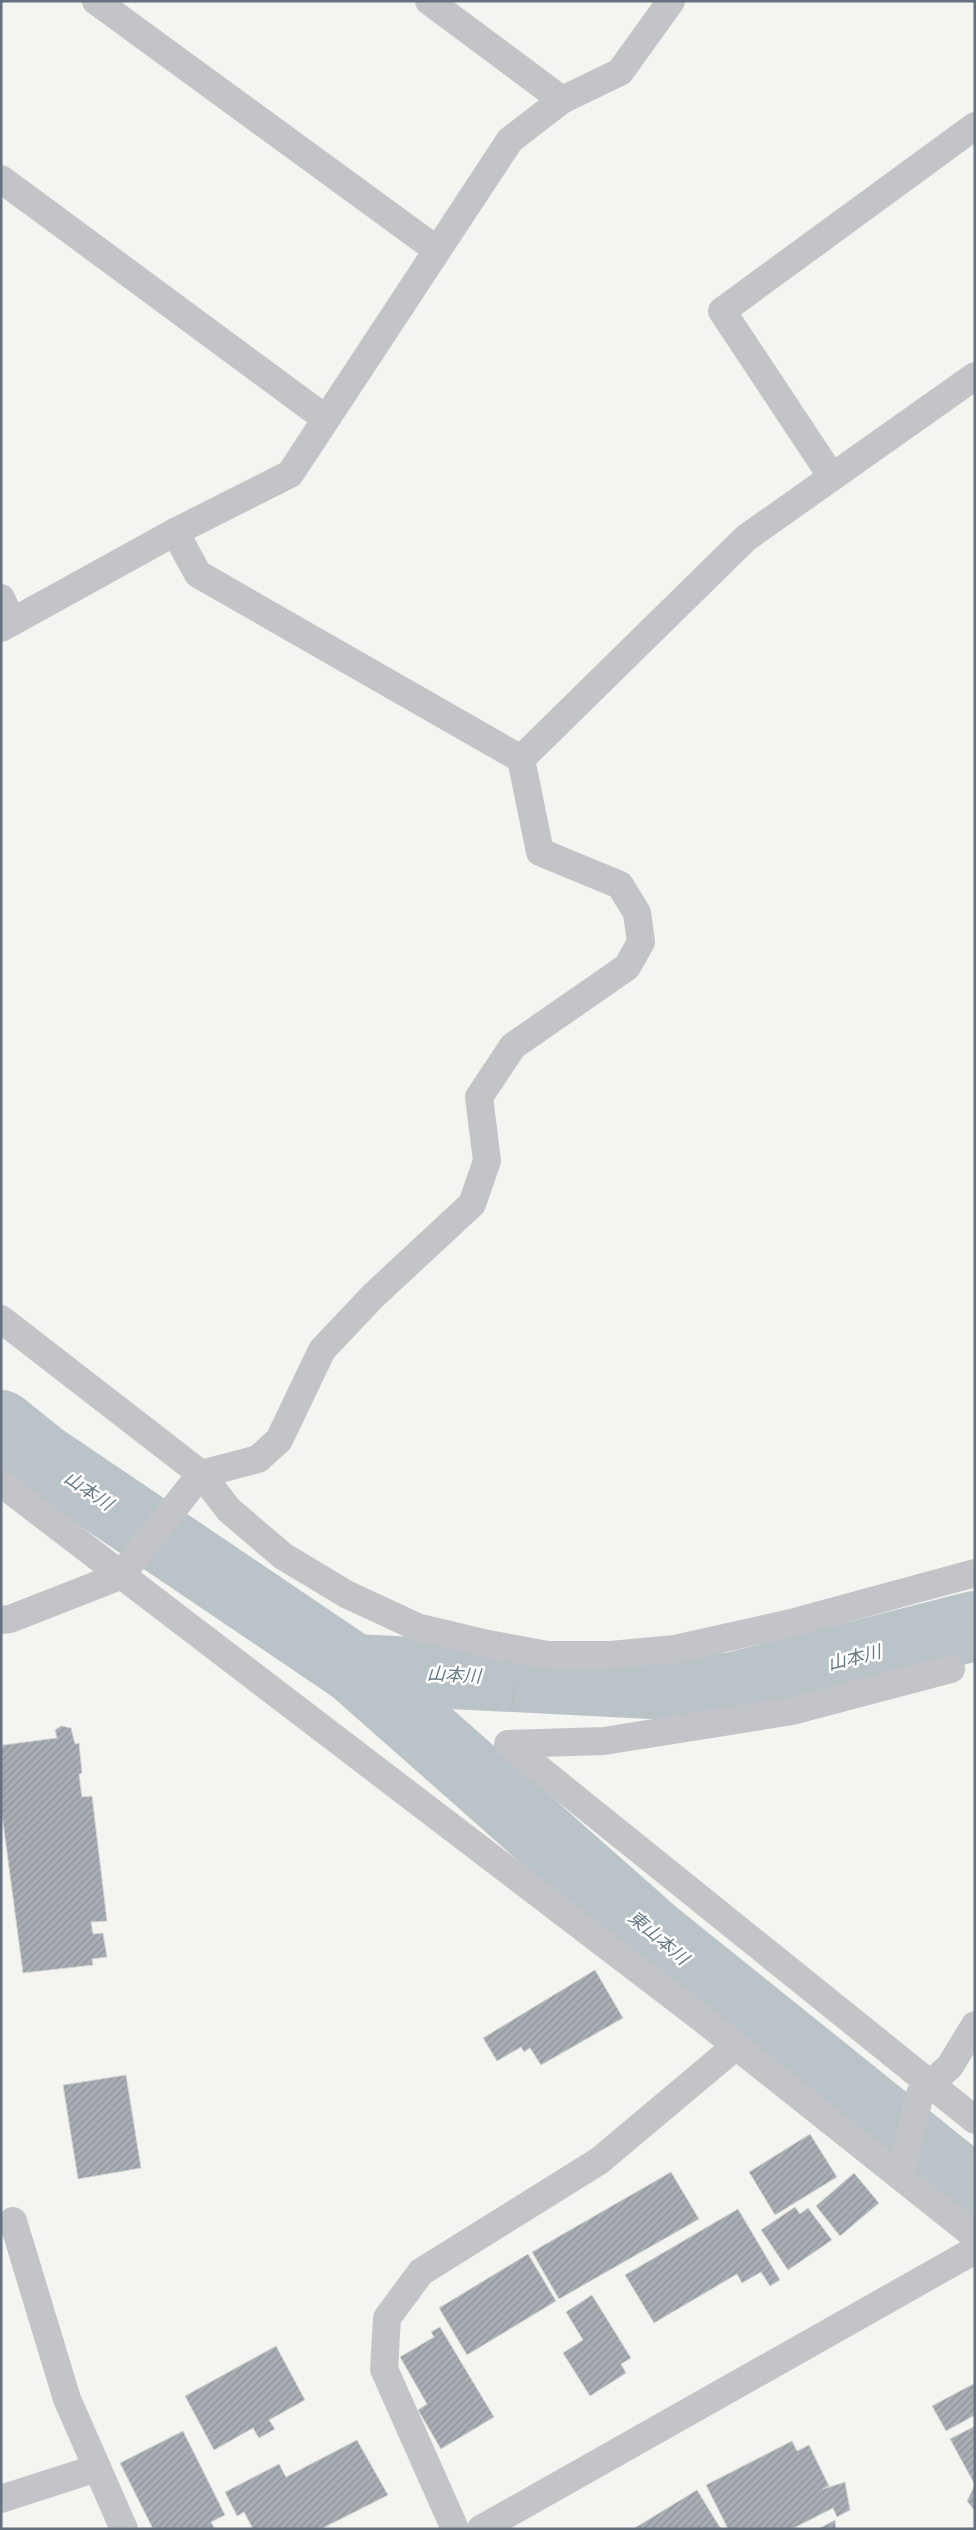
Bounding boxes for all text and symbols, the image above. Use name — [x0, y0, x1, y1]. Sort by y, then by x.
water label: 山本川 — [60, 1465, 120, 1516]
water label: 山本川 — [825, 1638, 885, 1675]
water label: 山本川 — [426, 1661, 484, 1688]
water label: 東山本川 — [624, 1905, 696, 1971]

